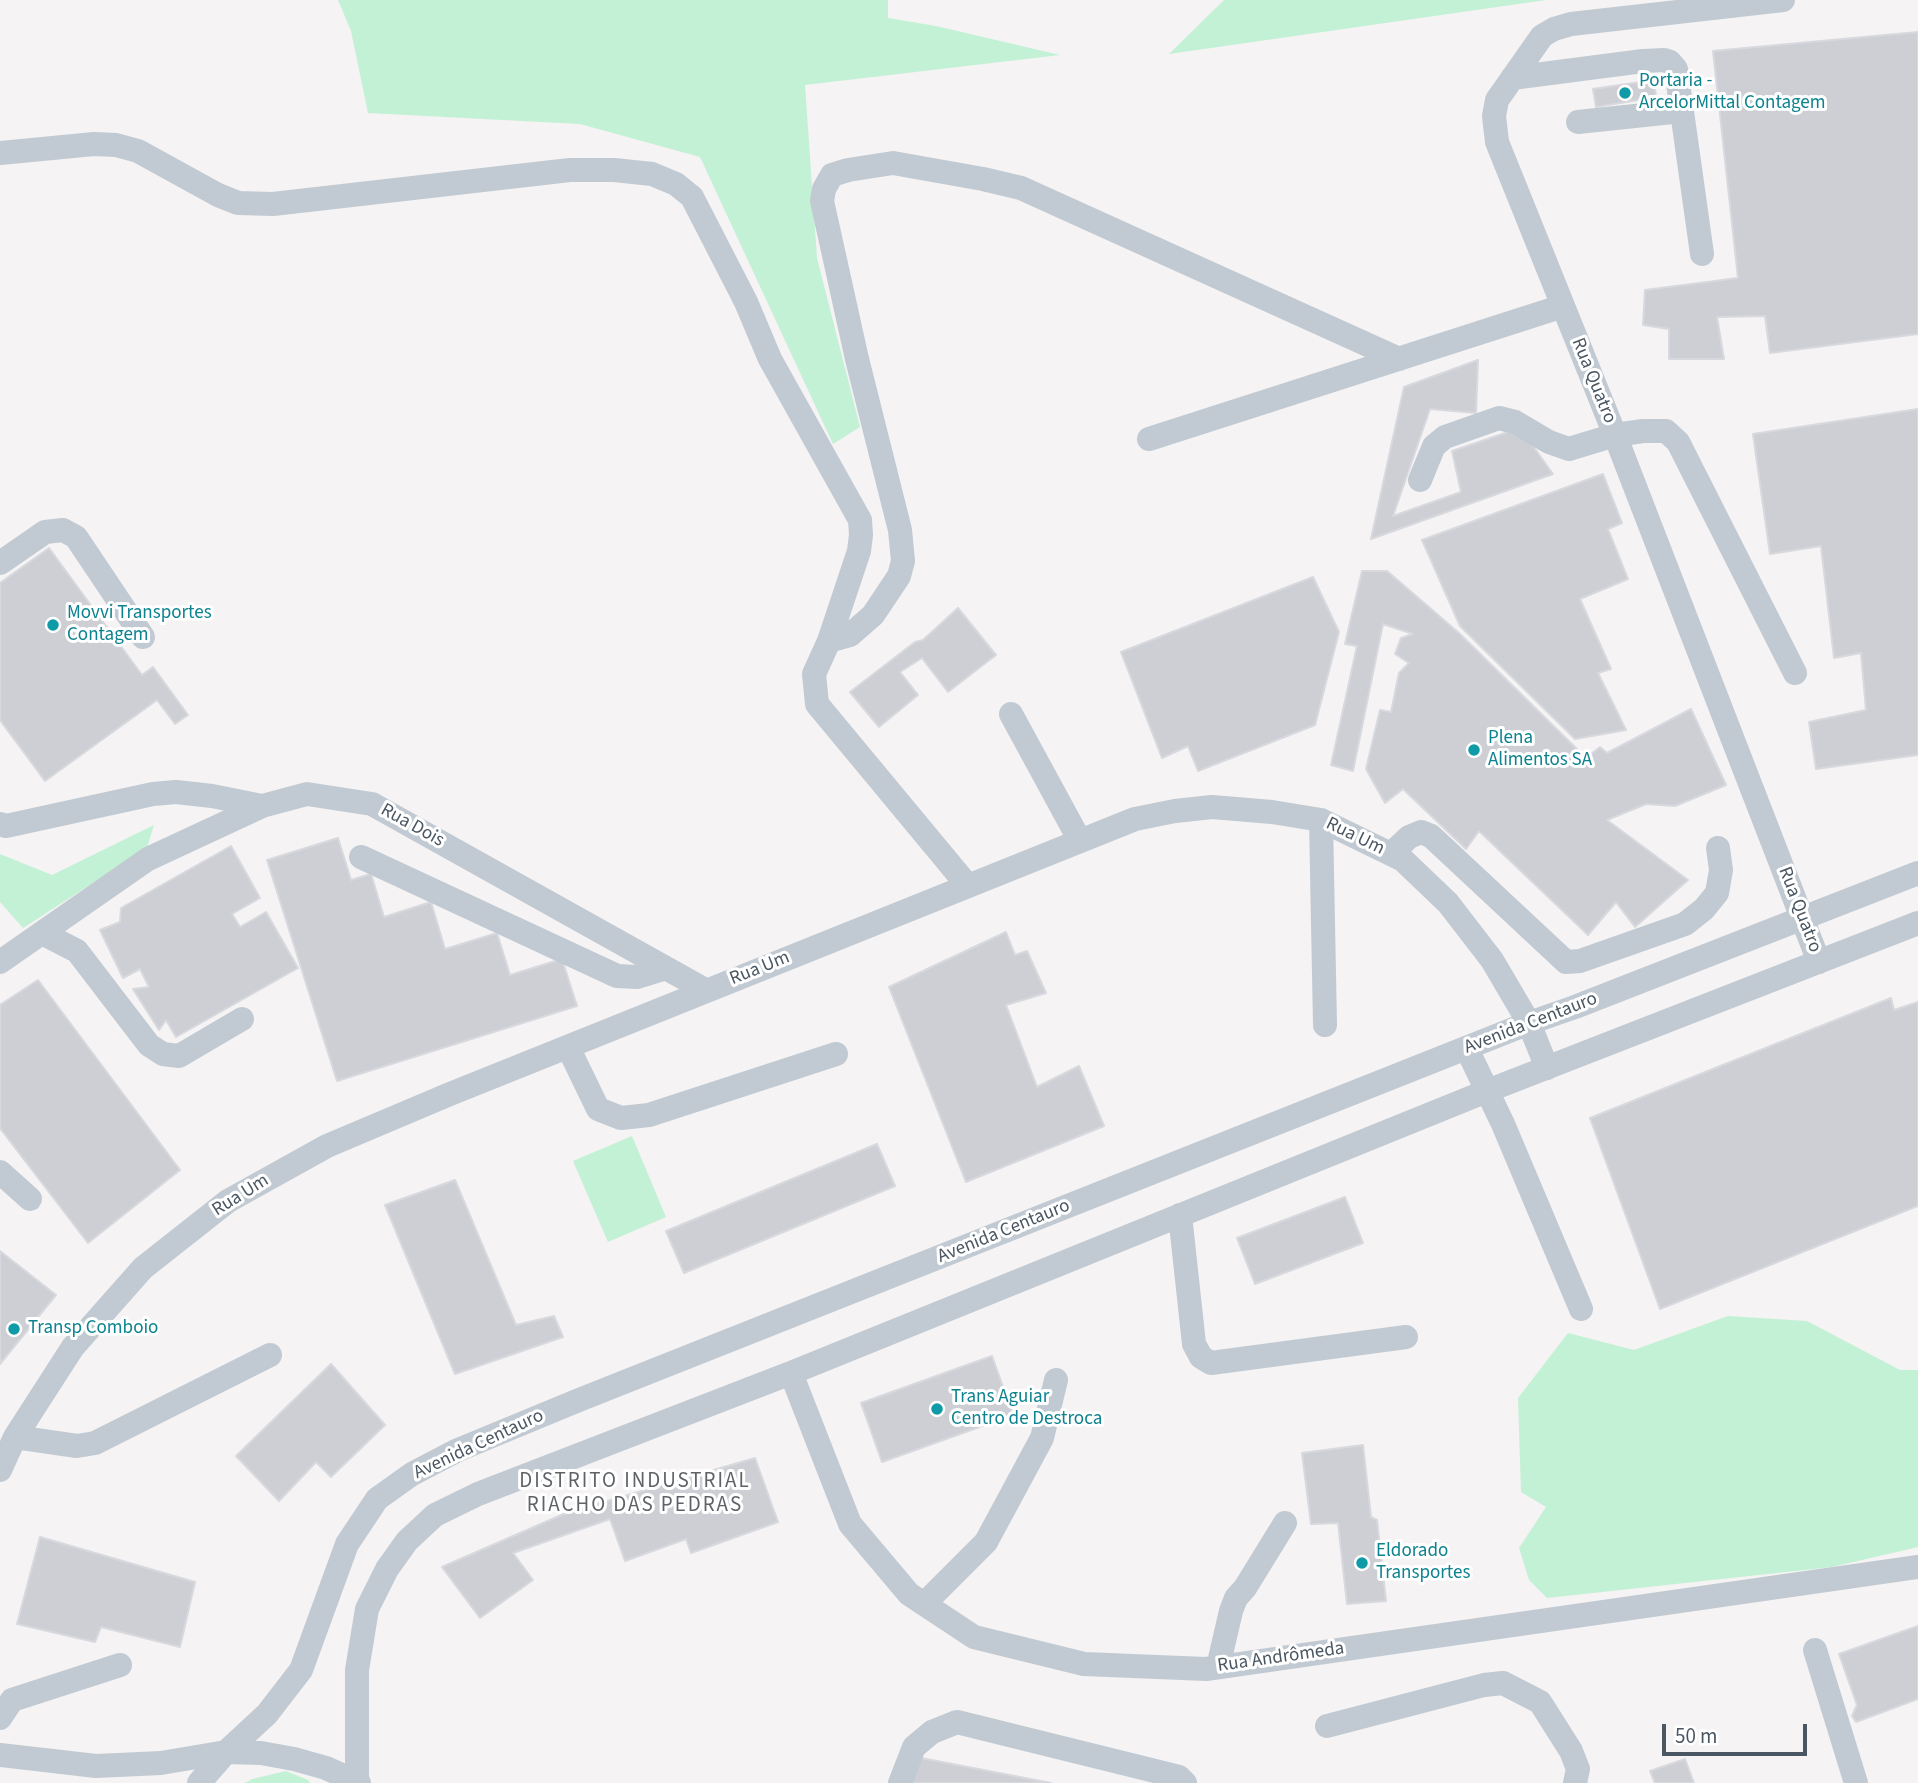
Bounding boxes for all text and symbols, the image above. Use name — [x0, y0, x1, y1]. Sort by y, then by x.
place label: Portaria - ArcelorMittal Contagem — [1639, 71, 1826, 115]
marker: Portaria - ArcelorMittal Contagem — [1617, 85, 1633, 101]
street label: Rua Quatro — [1566, 335, 1620, 427]
place label: Movvi Transportes Contagem — [67, 603, 212, 647]
marker: Movvi Transportes Contagem — [45, 617, 61, 633]
place label: Plena Alimentos SA — [1488, 728, 1592, 772]
marker: Plena Alimentos SA — [1466, 742, 1482, 758]
street label: Rua Dois — [376, 799, 448, 853]
street label: Rua Um — [1322, 813, 1388, 861]
street label: Rua Quatro — [1772, 864, 1826, 956]
street label: Rua Um — [727, 947, 793, 991]
street label: Avenida Centauro — [1461, 988, 1601, 1060]
street label: Rua Um — [208, 1170, 274, 1222]
street label: Avenida Centauro — [935, 1195, 1073, 1269]
place label: Transp Comboio — [28, 1318, 158, 1340]
marker: Transp Comboio — [6, 1321, 22, 1337]
place label: Trans Aguiar Centro de Destroca — [951, 1387, 1102, 1431]
marker: Trans Aguiar Centro de Destroca — [929, 1401, 945, 1417]
street label: Avenida Centauro — [410, 1405, 548, 1485]
district label: DISTRITO INDUSTRIAL RIACHO DAS PEDRAS — [522, 1469, 748, 1519]
place label: Eldorado Transportes — [1376, 1541, 1470, 1585]
marker: Eldorado Transportes — [1354, 1555, 1370, 1571]
street label: Rua Andrômeda — [1216, 1638, 1346, 1678]
scale bar — [1666, 1710, 1811, 1754]
text: 50 m — [1675, 1721, 1717, 1751]

